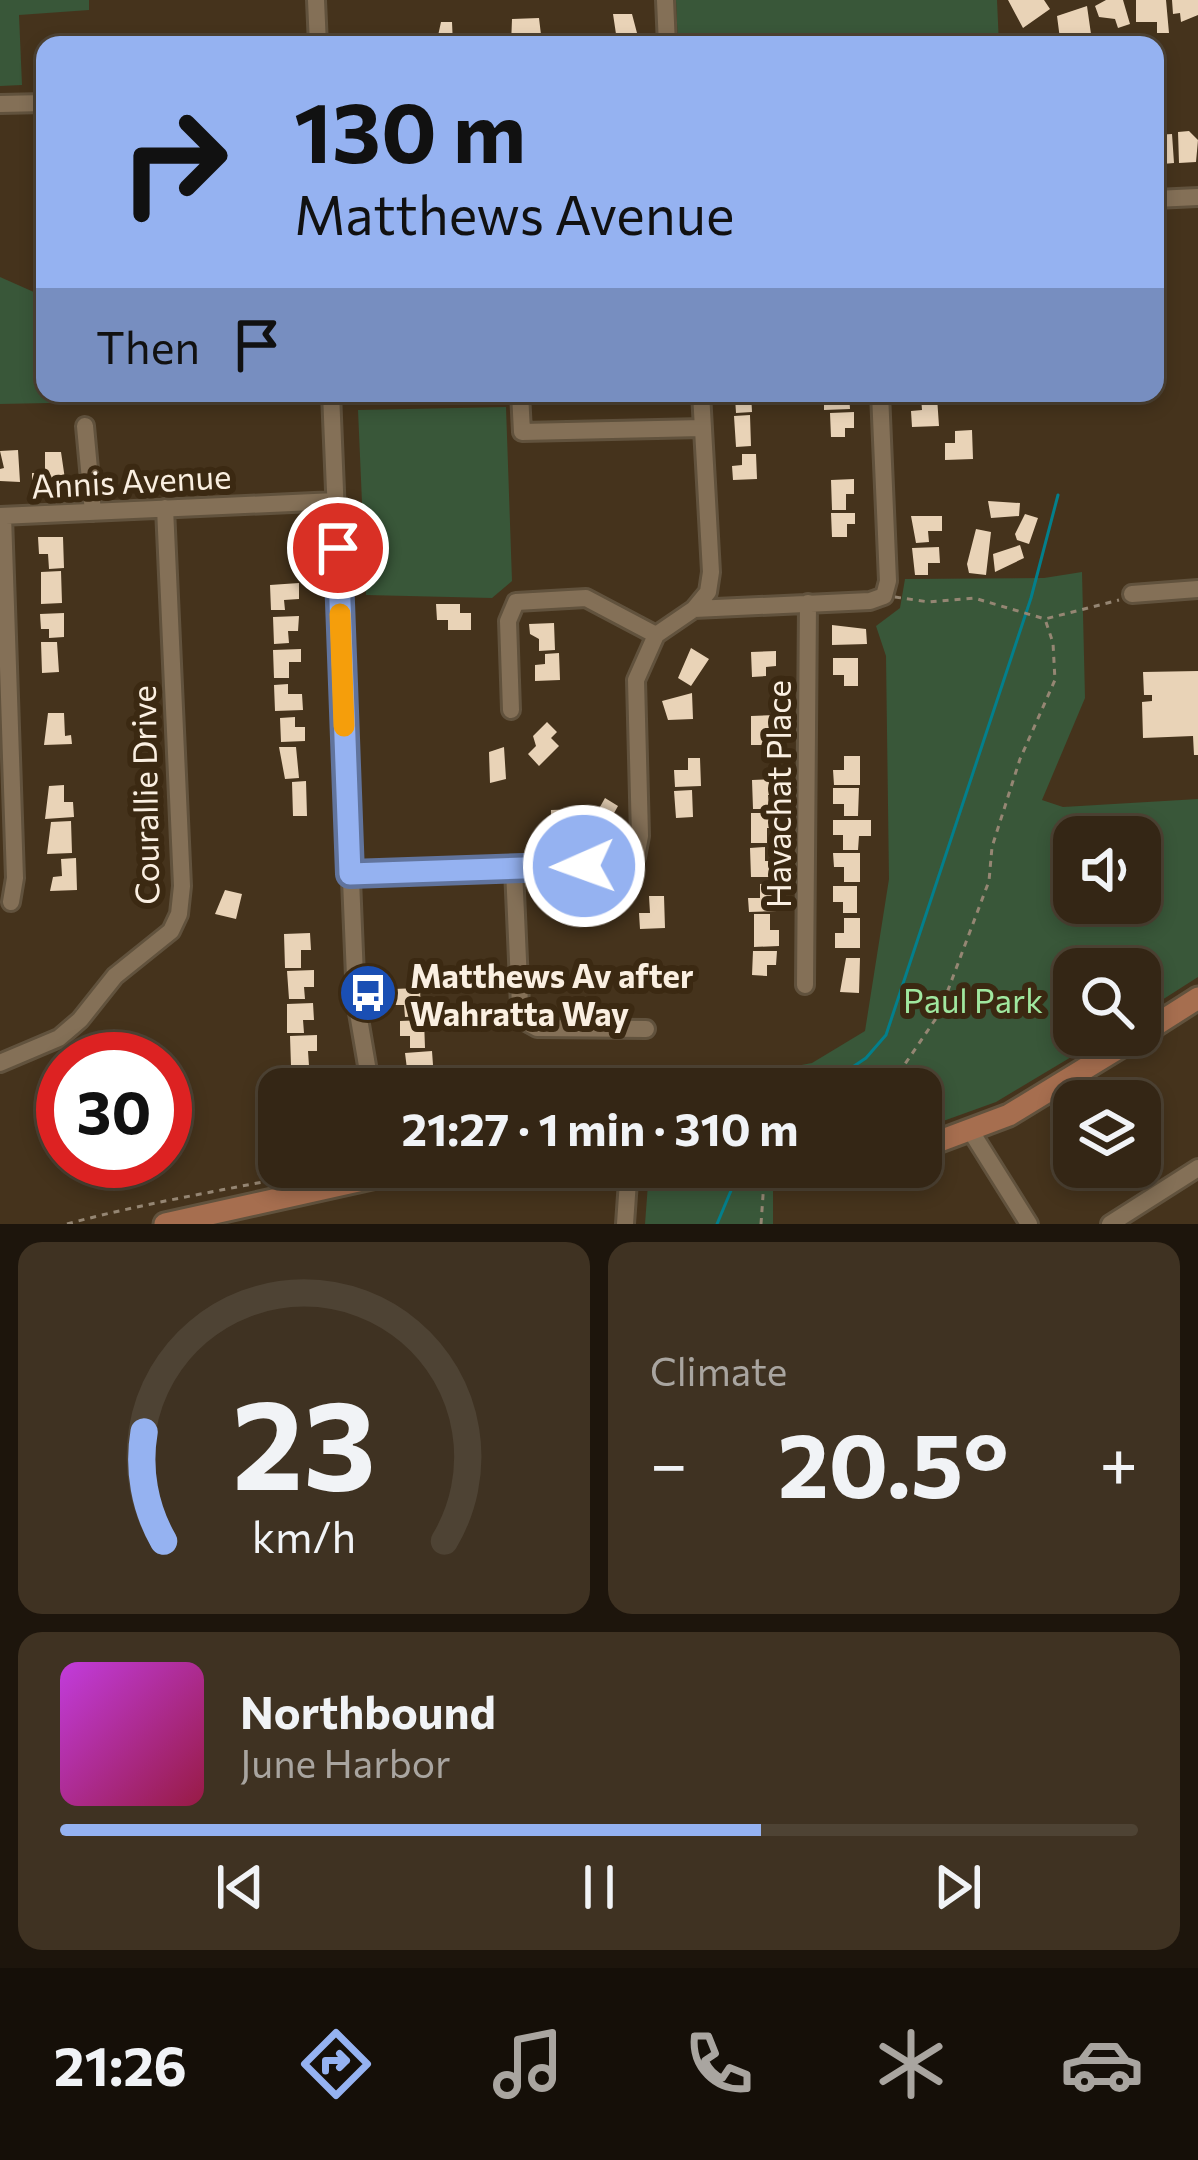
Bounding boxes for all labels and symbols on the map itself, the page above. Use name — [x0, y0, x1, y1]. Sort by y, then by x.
street label: Annis Avenue — [30, 454, 232, 506]
pin — [287, 497, 389, 599]
street label: Havachat Place — [757, 680, 798, 908]
street label: Courallie Drive — [122, 685, 166, 905]
position arrow — [521, 803, 647, 929]
place label: Matthews Av after Wahratta Way — [410, 954, 694, 1033]
bus stop icon: Matthews Av after Wahratta Way — [337, 962, 399, 1024]
park label: Paul Park — [903, 979, 1043, 1020]
speed limit sign: 30 — [36, 1032, 192, 1188]

